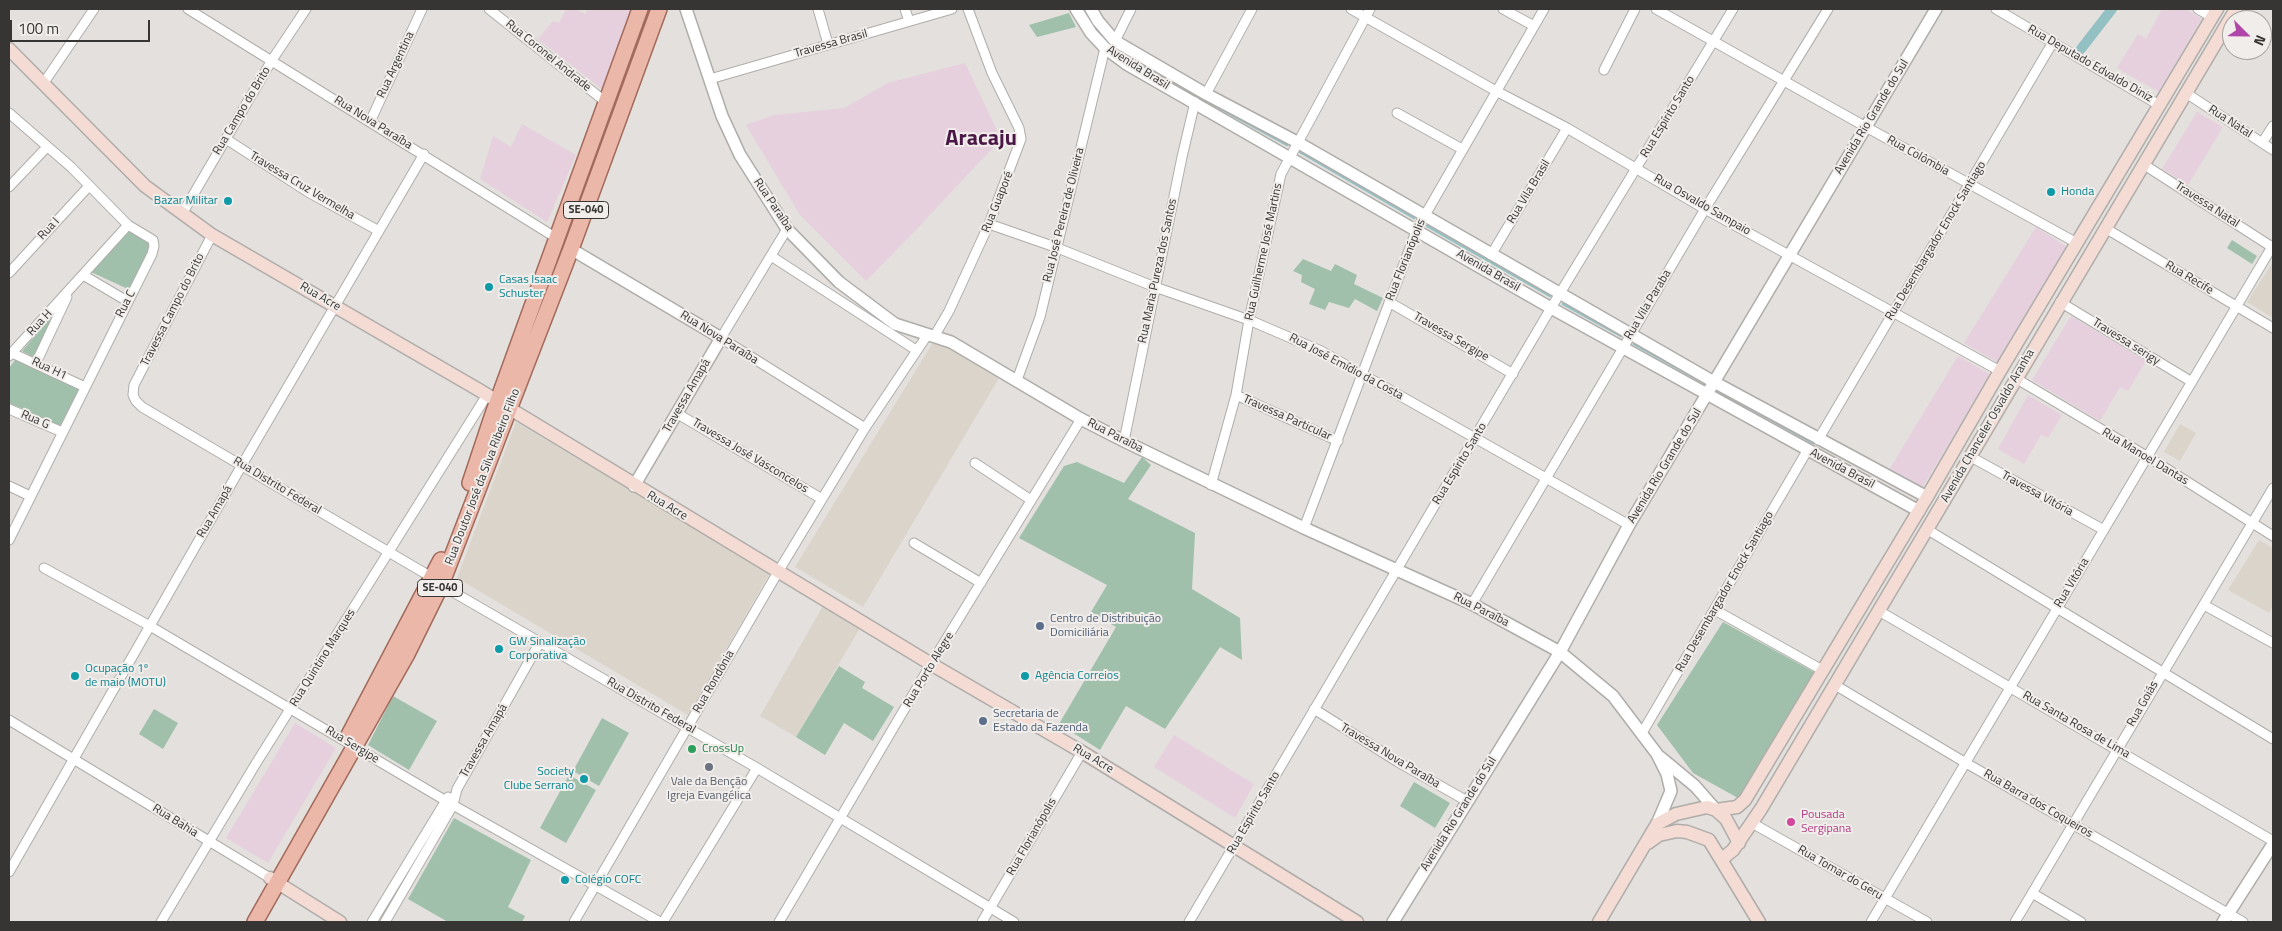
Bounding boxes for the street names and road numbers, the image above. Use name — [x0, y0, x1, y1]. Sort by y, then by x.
street label: Rua Coronel Andrade — [502, 17, 594, 95]
street label: Rua Deputado Edvaldo Diniz — [2025, 22, 2155, 106]
street label: Travessa Brasil — [793, 27, 869, 61]
street label: Rua Argentina — [374, 30, 418, 100]
street label: Avenida Brasil — [1104, 43, 1172, 93]
street label: Avenida Rio Grande do Sul — [1832, 57, 1912, 177]
street label: Rua Campo do Brito — [210, 64, 274, 158]
street label: Rua Espírito Santo — [1638, 73, 1698, 161]
street label: Rua Nova Paraíba — [331, 93, 415, 153]
street label: Rua Natal — [2205, 102, 2255, 142]
street label: Rua Colômbia — [1884, 133, 1952, 179]
street label: Rua José Pereira de Oliveira — [1040, 146, 1088, 284]
street label: Travessa Cruz Vermelha — [247, 149, 357, 223]
street label: Rua Vila Brasil — [1504, 157, 1554, 227]
street label: Rua Desembargador Enock Santiago — [1883, 159, 1989, 323]
street label: Rua Guaporé — [979, 169, 1017, 235]
street label: Rua Osvaldo Sampaio — [1651, 171, 1753, 239]
street label: Rua Paraíba — [750, 176, 796, 234]
street label: Travessa Natal — [2172, 179, 2242, 231]
street label: Rua Guilherme José Martins — [1242, 182, 1286, 322]
street label: Rua Maria Pureza dos Santos — [1136, 197, 1180, 345]
road number: SE-040 — [564, 202, 608, 218]
street label: Rua I — [35, 215, 63, 243]
street label: Rua Florianópolis — [1383, 217, 1429, 303]
street label: Avenida Brasil — [1454, 247, 1522, 295]
street label: Travessa Campo do Brito — [138, 251, 208, 369]
street label: Rua Recife — [2162, 258, 2216, 298]
street label: Rua Vila Paraba — [1621, 267, 1675, 343]
street label: Rua Acre — [297, 280, 343, 314]
street label: Rua C — [113, 288, 139, 320]
street label: Rua H — [24, 307, 56, 339]
street label: Rua Nova Paraíba — [677, 308, 761, 368]
street label: Travessa Sergipe — [1411, 310, 1491, 364]
street label: Travessa serigy — [2089, 315, 2163, 369]
street label: Rua José Emídio da Costa — [1286, 331, 1406, 403]
street label: Avenida Chanceler Osvaldo Aranha — [1938, 347, 2038, 505]
street label: Rua H1 — [29, 355, 69, 383]
street label: Travessa Amapá — [660, 357, 714, 435]
street label: Rua Doutor José da Silva Ribeiro Filho — [443, 387, 523, 567]
street label: Travessa Particular — [1240, 392, 1334, 444]
street label: Avenida Rio Grande do Sul — [1625, 406, 1705, 526]
street label: Rua G — [18, 408, 52, 432]
street label: Travessa José Vasconcelos — [689, 416, 811, 496]
street label: Rua Paraíba — [1085, 416, 1145, 456]
street label: Rua Espírito Santo — [1430, 420, 1490, 508]
street label: Rua Manoel Dantas — [2099, 425, 2191, 489]
street label: Avenida Brasil — [1807, 446, 1877, 492]
street label: Rua Distrito Federal — [230, 454, 324, 518]
street label: Travessa Vitória — [1999, 468, 2075, 520]
street label: Rua Amapá — [194, 483, 236, 541]
street label: Rua Acre — [644, 488, 690, 524]
street label: Rua Desembargador Enock Santiago — [1673, 509, 1777, 675]
street label: Rua Vitória — [2052, 556, 2092, 610]
road number: SE-040 — [418, 580, 462, 596]
street label: Rua Paraíba — [1451, 590, 1511, 630]
street label: Rua Quintino Marques — [287, 607, 359, 709]
street label: Rua Porto Alegre — [901, 630, 957, 710]
street label: Rua Rondônia — [690, 648, 738, 716]
street label: Rua Distrito Federal — [604, 675, 698, 737]
street label: Rua Goiás — [2124, 679, 2162, 729]
street label: Rua Santa Rosa de Lima — [2020, 688, 2132, 762]
street label: Travessa Amapá — [457, 702, 511, 780]
street label: Travessa Nova Paraíba — [1338, 721, 1442, 791]
street label: Rua Sergipe — [322, 723, 382, 767]
street label: Rua Acre — [1070, 741, 1116, 777]
street label: Avenida Rio Grande do Sul — [1418, 754, 1500, 874]
street label: Rua Barra dos Coqueiros — [1981, 767, 2095, 841]
street label: Rua Espírito Santo — [1225, 769, 1283, 857]
street label: Rua Florianópolis — [1004, 796, 1060, 878]
street label: Rua Bahia — [150, 801, 200, 841]
street label: Rua Tomar do Geru — [1795, 843, 1885, 903]

